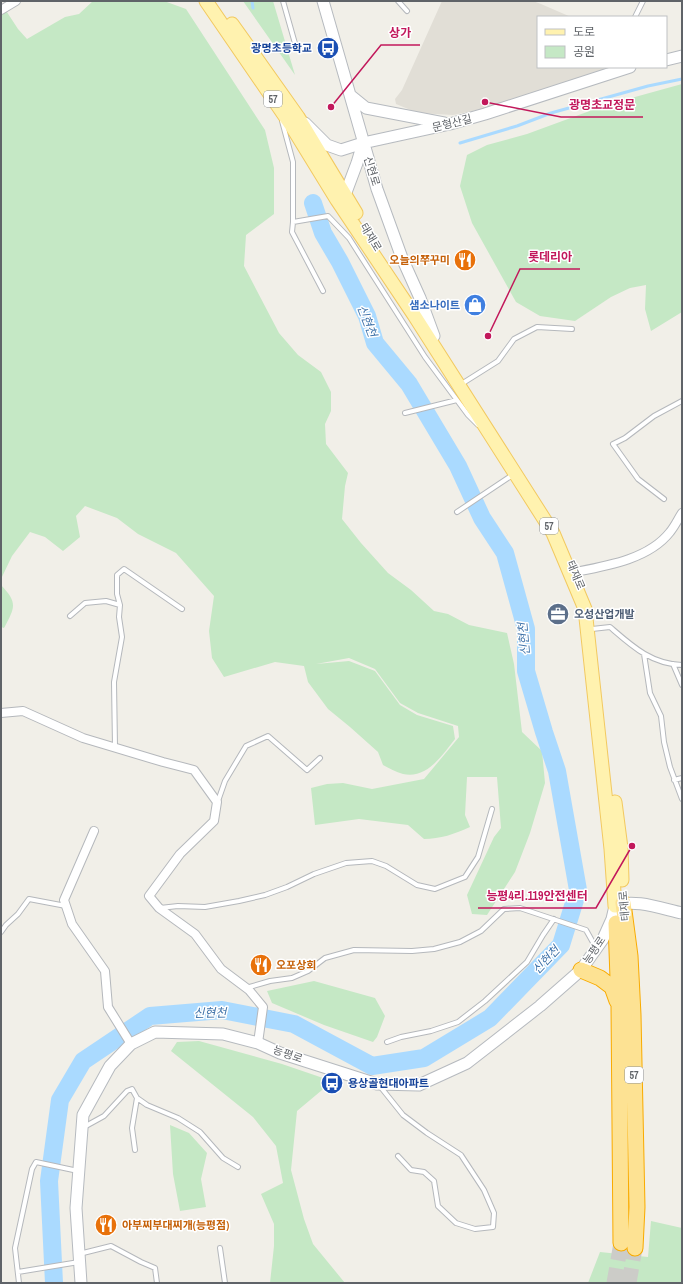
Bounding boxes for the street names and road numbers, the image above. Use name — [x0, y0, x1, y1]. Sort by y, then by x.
road number: 57 — [264, 91, 282, 107]
street label: 문형산길 — [431, 111, 473, 135]
street label: 신현로 — [361, 154, 383, 188]
street label: 태재로 — [357, 220, 385, 254]
road number: 57 — [540, 518, 558, 534]
street label: 태재로 — [564, 558, 588, 592]
street label: 태재로 — [616, 890, 632, 922]
street label: 능평로 — [580, 933, 608, 967]
street label: 능평로 — [271, 1042, 305, 1066]
road number: 57 — [625, 1067, 643, 1083]

